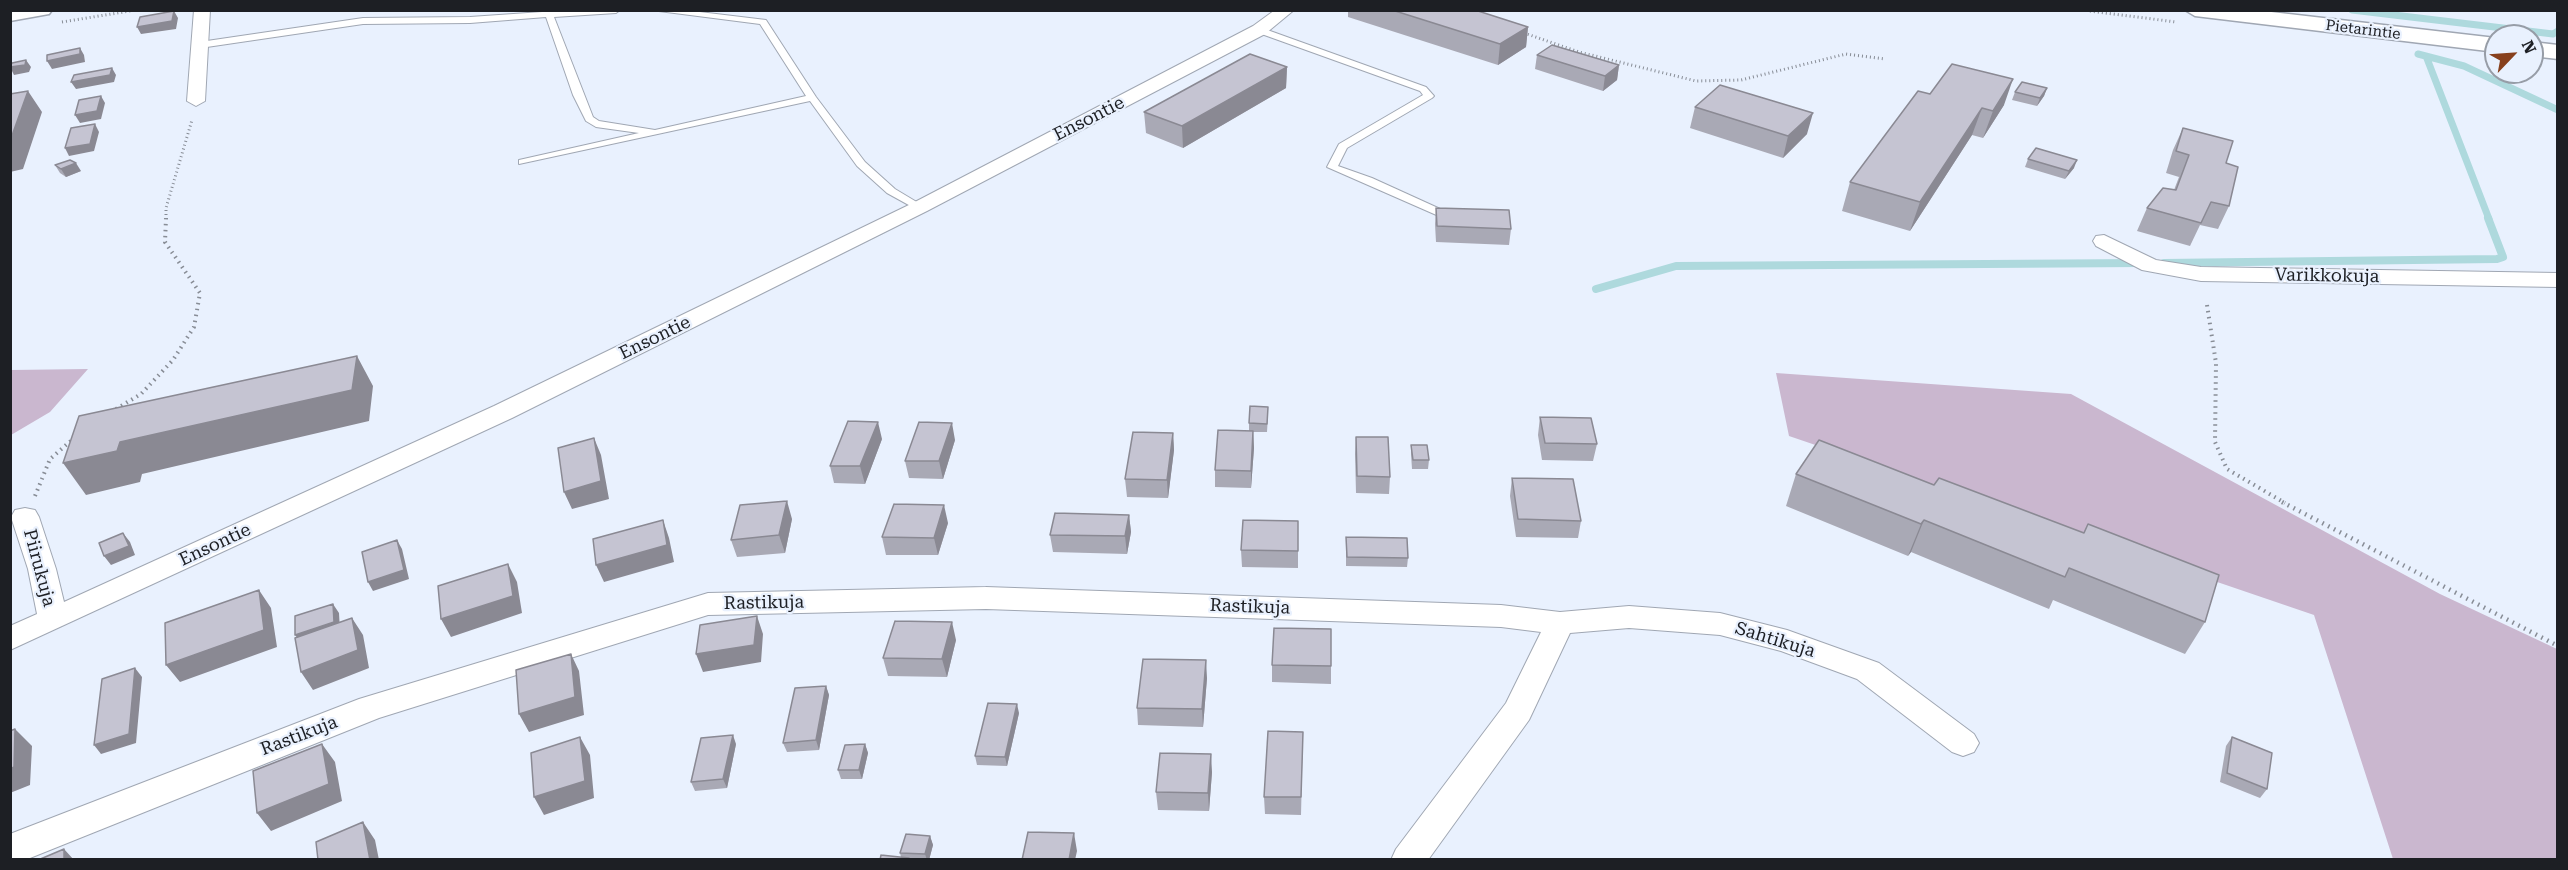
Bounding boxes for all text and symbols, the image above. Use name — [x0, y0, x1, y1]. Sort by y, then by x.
street label: Pietarintie — [2324, 16, 2402, 44]
north arrow — [2484, 24, 2544, 84]
text: N — [2518, 37, 2540, 57]
street label: Ensontie — [1050, 92, 1128, 146]
street label: Varikkokuja — [2274, 264, 2380, 288]
street label: Ensontie — [616, 312, 694, 364]
street label: Ensontie — [176, 519, 254, 571]
street label: Piirukuja — [18, 527, 60, 609]
street label: Rastikuja — [724, 591, 804, 615]
street label: Rastikuja — [1209, 595, 1291, 619]
street label: Sahtikuja — [1732, 618, 1818, 662]
street label: Rastikuja — [258, 711, 340, 761]

